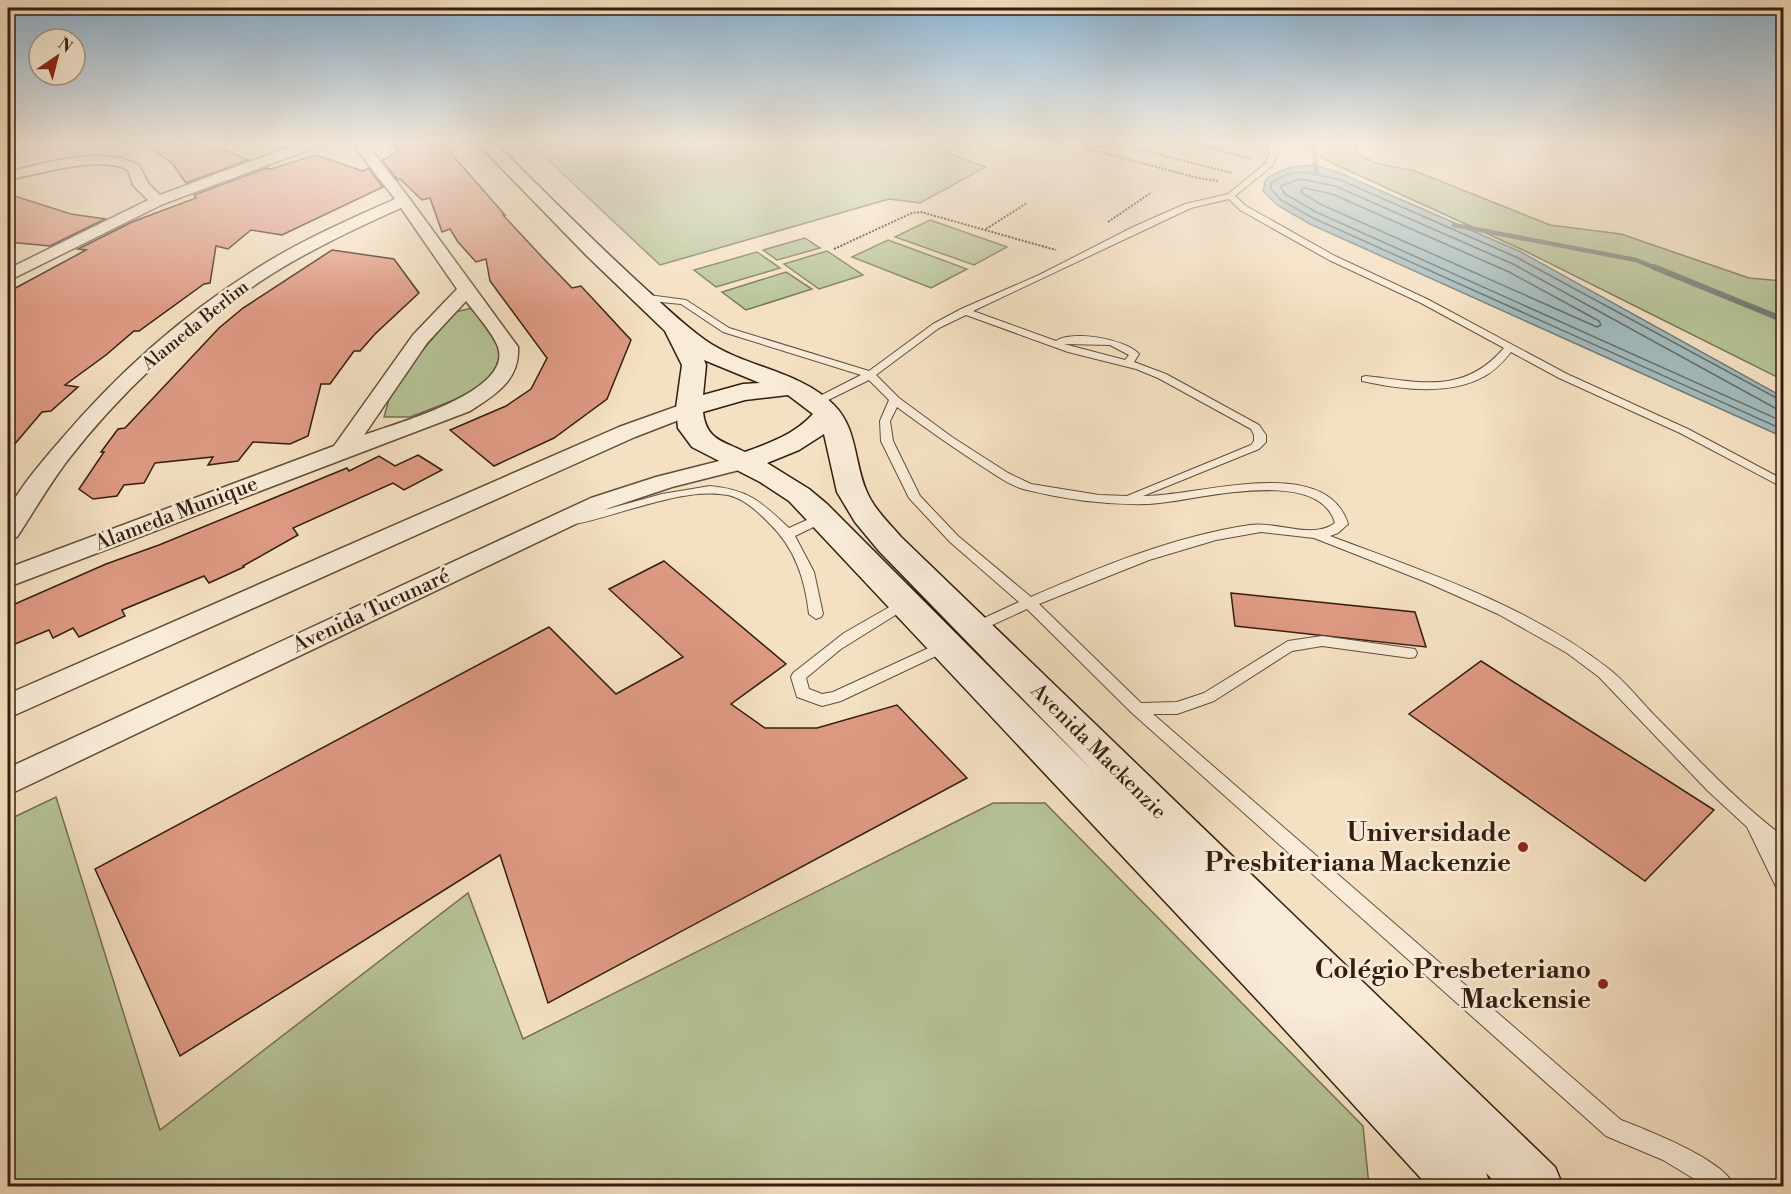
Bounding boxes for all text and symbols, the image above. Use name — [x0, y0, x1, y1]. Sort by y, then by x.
north arrow — [27, 27, 87, 87]
text: N — [54, 34, 76, 58]
street label: Alameda Berlim — [136, 275, 254, 376]
street label: Alameda Munique — [90, 471, 262, 557]
street label: Avenida Tucunaré — [288, 563, 454, 659]
street label: Avenida Mackenzie — [1024, 678, 1172, 825]
place label: Universidade Presbiteriana Mackenzie — [1205, 817, 1511, 879]
marker: Universidade Presbiteriana Mackenzie — [1516, 840, 1530, 854]
place label: Colégio Presbeteriano Mackensie — [1315, 954, 1591, 1016]
marker: Colégio Presbeteriano Mackensie — [1596, 977, 1610, 991]

